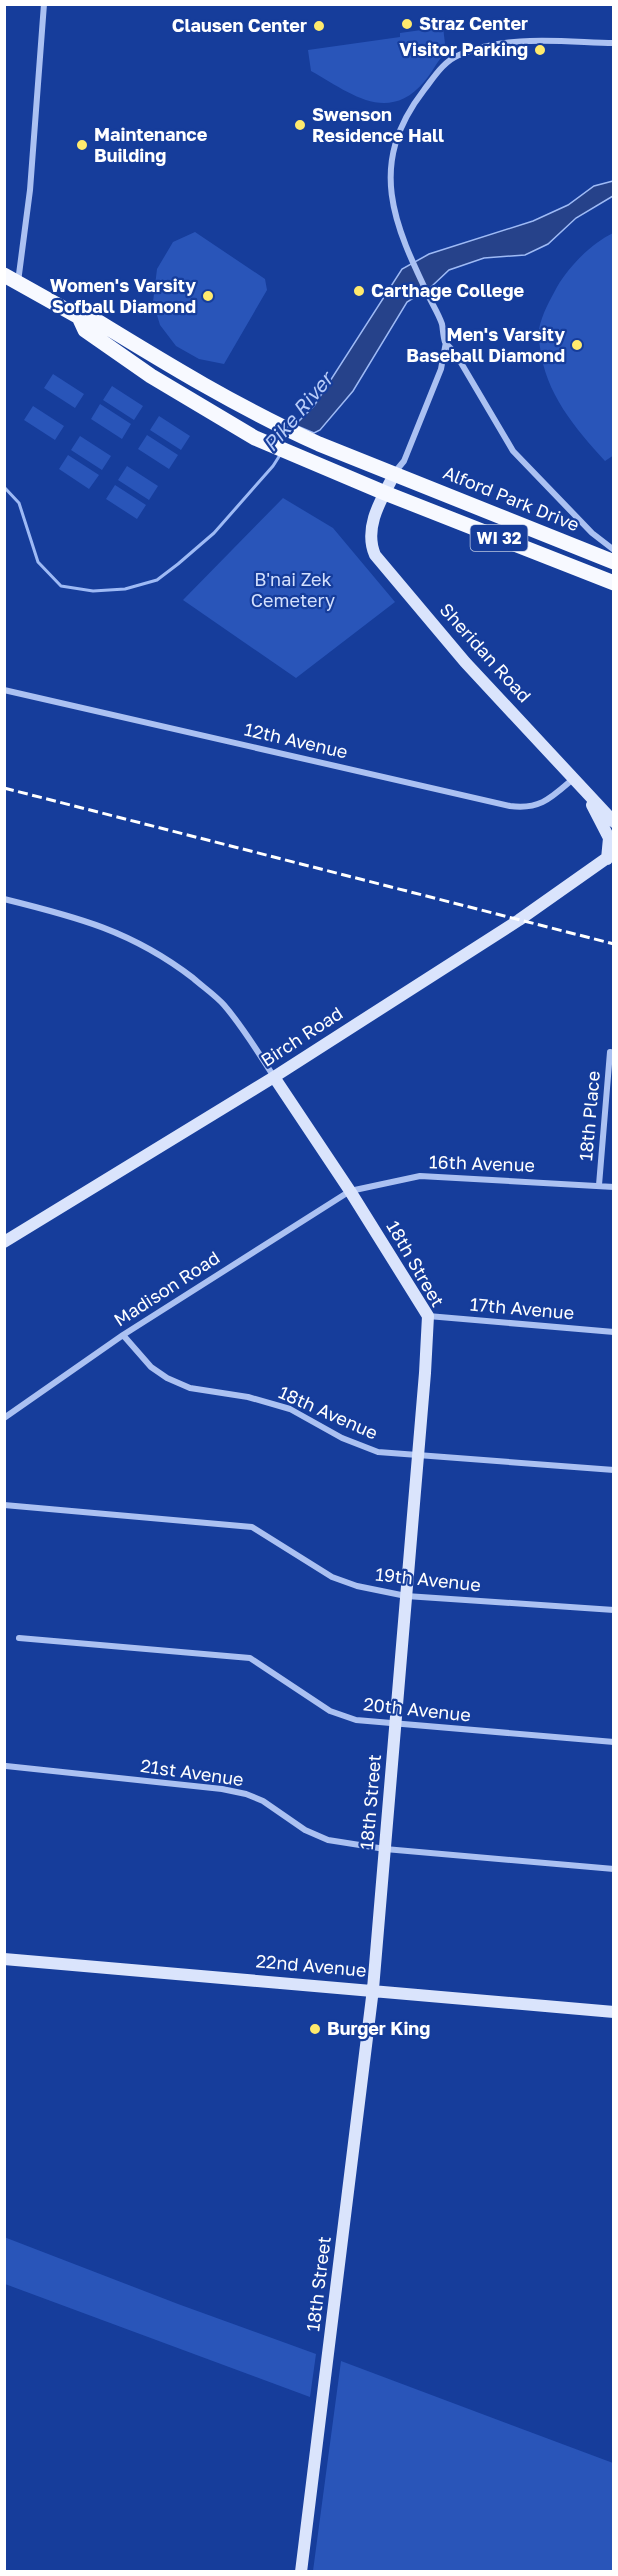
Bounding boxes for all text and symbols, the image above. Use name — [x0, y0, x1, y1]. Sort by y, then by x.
place label: Straz Center — [419, 12, 528, 34]
place label: Clausen Center — [172, 14, 307, 36]
marker: Straz Center — [400, 17, 414, 31]
marker: Clausen Center — [312, 19, 326, 33]
place label: Visitor Parking — [399, 38, 528, 60]
marker: Visitor Parking — [533, 43, 547, 57]
place label: Swenson Residence Hall — [312, 103, 444, 146]
marker: Swenson Residence Hall — [293, 118, 307, 132]
place label: Maintenance Building — [94, 123, 208, 166]
marker: Maintenance Building — [75, 138, 89, 152]
place label: Women's Varsity Sofball Diamond — [50, 274, 196, 317]
place label: Carthage College — [371, 279, 525, 301]
marker: Carthage College — [352, 284, 366, 298]
marker: Women's Varsity Sofball Diamond — [201, 289, 215, 303]
place label: Men's Varsity Baseball Diamond — [406, 323, 565, 366]
marker: Men's Varsity Baseball Diamond — [570, 338, 584, 352]
water label: Pike River — [257, 365, 339, 456]
street label: Alford Park Drive — [440, 461, 583, 535]
road number: WI 32 — [470, 525, 528, 551]
park label: B'nai Zek Cemetery — [251, 568, 335, 611]
street label: Sheridan Road — [435, 598, 536, 706]
street label: 12th Avenue — [242, 717, 350, 763]
street label: Birch Road — [256, 1002, 347, 1071]
street label: 18th Place — [574, 1070, 604, 1162]
street label: 16th Avenue — [429, 1150, 535, 1176]
street label: 18th Street — [382, 1217, 449, 1310]
street label: Madison Road — [109, 1246, 223, 1330]
street label: 17th Avenue — [469, 1292, 575, 1324]
street label: 18th Avenue — [276, 1380, 381, 1444]
street label: 19th Avenue — [374, 1563, 482, 1595]
street label: 20th Avenue — [362, 1692, 472, 1726]
street label: 18th Street — [355, 1753, 385, 1851]
street label: 21st Avenue — [139, 1754, 245, 1790]
street label: 22nd Avenue — [255, 1949, 367, 1981]
place label: Burger King — [327, 2017, 430, 2039]
marker: Burger King — [308, 2022, 322, 2036]
street label: 18th Street — [301, 2235, 335, 2333]

